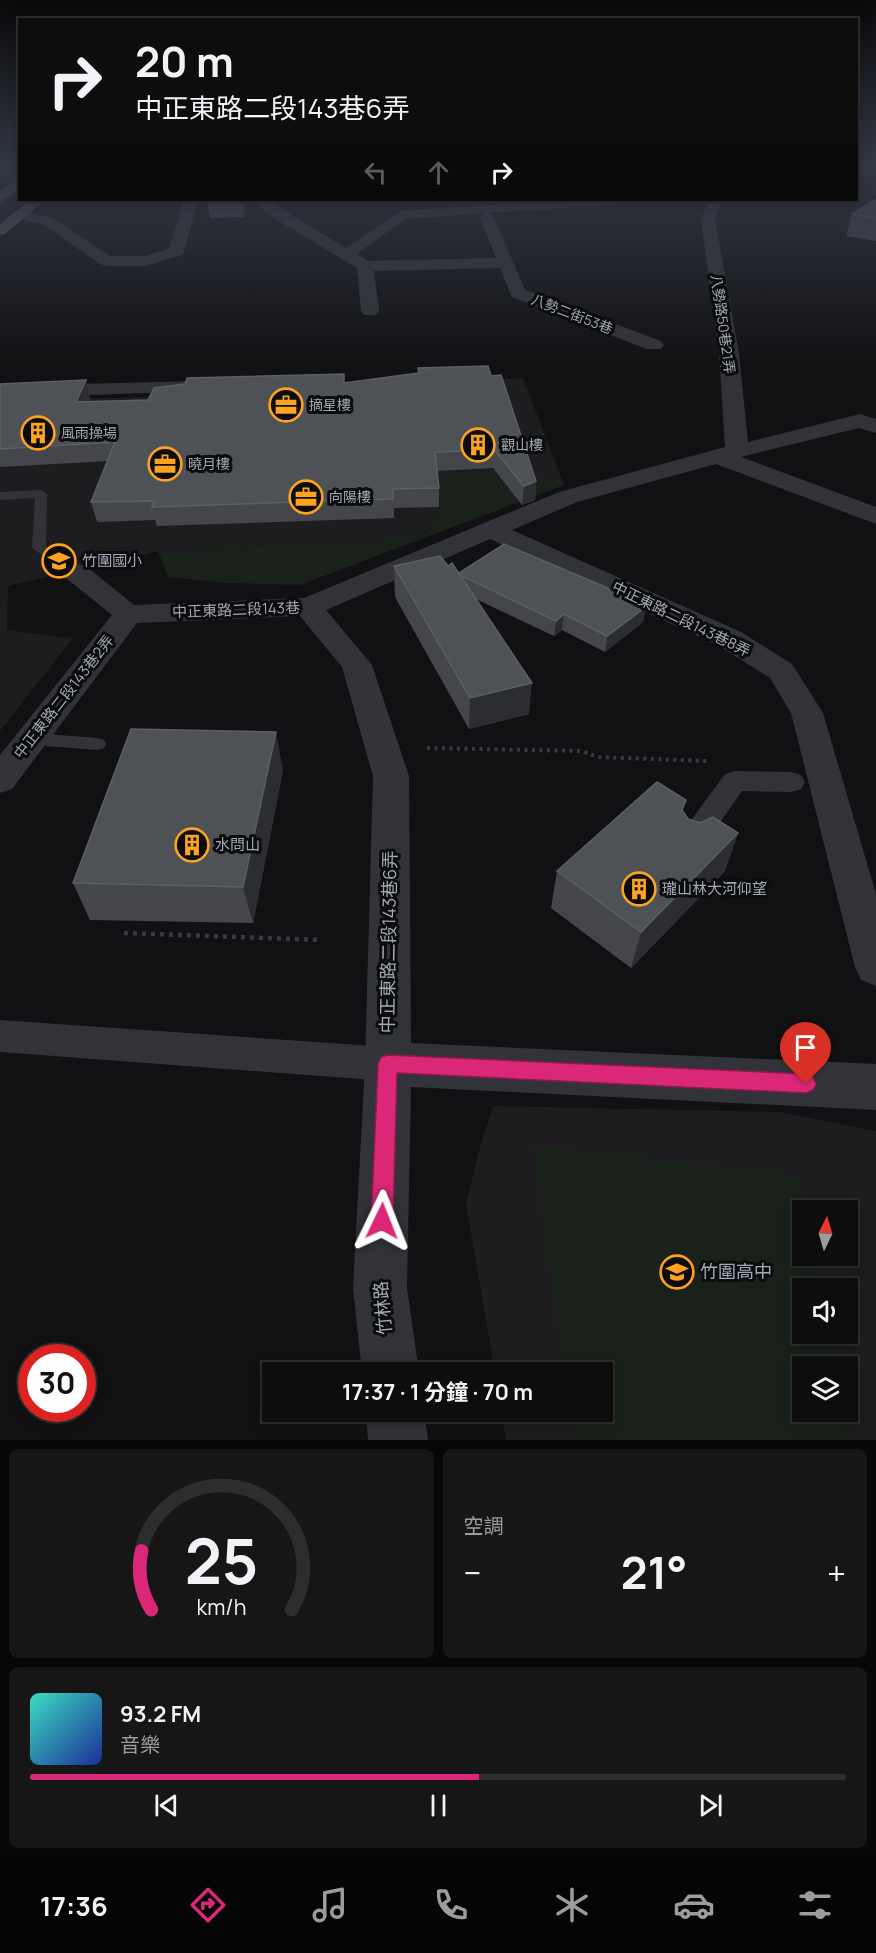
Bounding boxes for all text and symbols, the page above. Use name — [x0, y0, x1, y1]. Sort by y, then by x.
text: 20 m — [135, 32, 234, 90]
icon: right — [36, 42, 114, 120]
text: 中正東路二段143巷6弄 — [135, 89, 409, 126]
icon: left — [359, 156, 392, 189]
icon: ahead — [422, 156, 455, 189]
icon: right — [485, 156, 518, 189]
street label: 八勢路50巷21弄 — [707, 273, 740, 375]
street label: 八勢二街53巷 — [529, 289, 616, 338]
office icon: 摘星樓 — [268, 387, 304, 423]
place label: 摘星樓 — [309, 395, 351, 414]
building icon: 風雨操場 — [20, 415, 56, 451]
place label: 風雨操場 — [61, 423, 117, 442]
building icon: 觀山樓 — [460, 427, 496, 463]
place label: 觀山樓 — [501, 435, 543, 454]
office icon: 曉月樓 — [147, 446, 183, 482]
place label: 曉月樓 — [188, 454, 230, 473]
office icon: 向陽樓 — [288, 479, 324, 515]
place label: 向陽樓 — [329, 487, 371, 506]
school or university icon: 竹圍國小 — [41, 543, 77, 579]
place label: 竹圍國小 — [82, 550, 142, 571]
street label: 中正東路二段143巷8弄 — [608, 576, 754, 661]
street label: 中正東路二段143巷 — [172, 597, 300, 622]
street label: 中正東路二段143巷2弄 — [9, 631, 119, 763]
building icon: 水問山 — [174, 827, 210, 863]
place label: 水問山 — [215, 834, 260, 855]
street label: 中正東路二段143巷6弄 — [374, 850, 402, 1034]
building icon: 瓏山林大河仰望 — [621, 871, 657, 907]
place label: 瓏山林大河仰望 — [662, 878, 767, 899]
pin — [780, 1022, 831, 1084]
icon: arrive — [789, 1031, 822, 1064]
position arrow — [350, 1189, 414, 1253]
north arrow — [792, 1200, 858, 1266]
map controls — [792, 1200, 858, 1422]
school or university icon: 竹圍高中 — [659, 1254, 695, 1290]
place label: 竹圍高中 — [700, 1259, 772, 1283]
button: sound — [792, 1278, 858, 1344]
street label: 竹林路 — [368, 1280, 396, 1336]
speed limit sign: 30 — [18, 1344, 96, 1422]
button: layers — [792, 1356, 858, 1422]
text: 17:37 · 1 分鐘 · 70 m — [342, 1377, 533, 1407]
text: 空調 — [464, 1512, 504, 1539]
text: 25 — [184, 1517, 258, 1603]
text: 21° — [621, 1541, 688, 1603]
text: − — [464, 1550, 481, 1595]
text: + — [827, 1550, 846, 1595]
text: km/h — [196, 1593, 246, 1622]
text: 93.2 FM — [120, 1699, 201, 1729]
text: 音樂 — [120, 1731, 160, 1758]
icon: previous — [150, 1789, 183, 1822]
icon: pause — [422, 1789, 455, 1822]
icon: next — [694, 1789, 727, 1822]
icon: directions — [187, 1884, 229, 1926]
icon: music — [309, 1884, 351, 1926]
icon: phone — [430, 1884, 472, 1926]
icon: climate — [551, 1884, 593, 1926]
icon: car — [673, 1884, 715, 1926]
icon: filters — [794, 1884, 836, 1926]
text: 17:36 — [40, 1887, 108, 1924]

